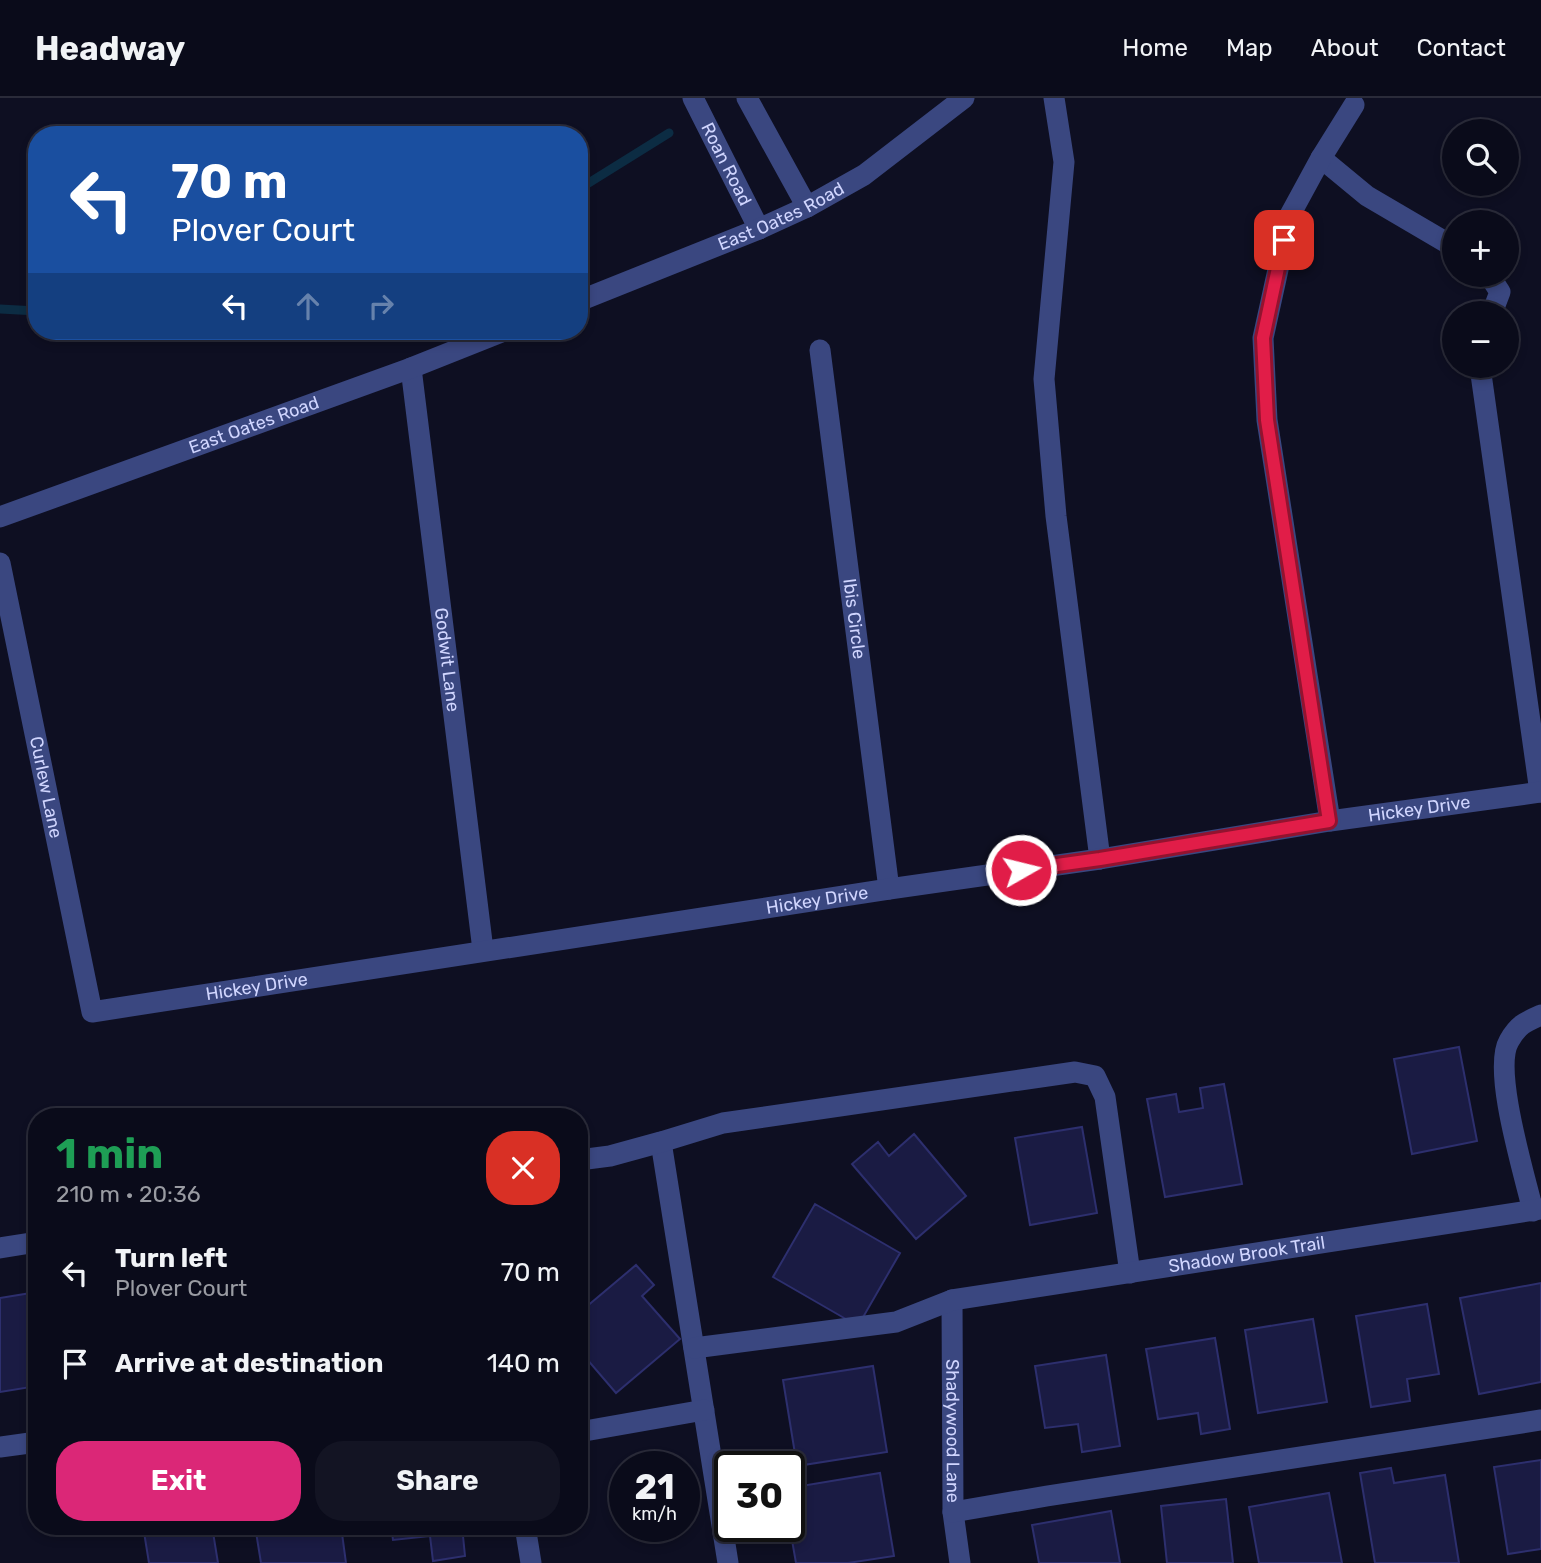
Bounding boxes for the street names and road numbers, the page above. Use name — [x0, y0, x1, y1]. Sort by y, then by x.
street label: Roan Road — [696, 119, 756, 209]
street label: East Oates Road — [715, 177, 848, 255]
street label: East Oates Road — [186, 391, 322, 459]
street label: Ibis Circle — [838, 577, 870, 660]
street label: Godwit Lane — [430, 606, 464, 713]
street label: Curlew Lane — [25, 734, 67, 840]
street label: Hickey Drive — [1367, 791, 1472, 827]
street label: Hickey Drive — [765, 881, 870, 919]
street label: Hickey Drive — [204, 968, 309, 1005]
street label: Shadow Brook Trail — [1167, 1232, 1327, 1277]
street label: Shadywood Lane — [941, 1359, 964, 1503]

